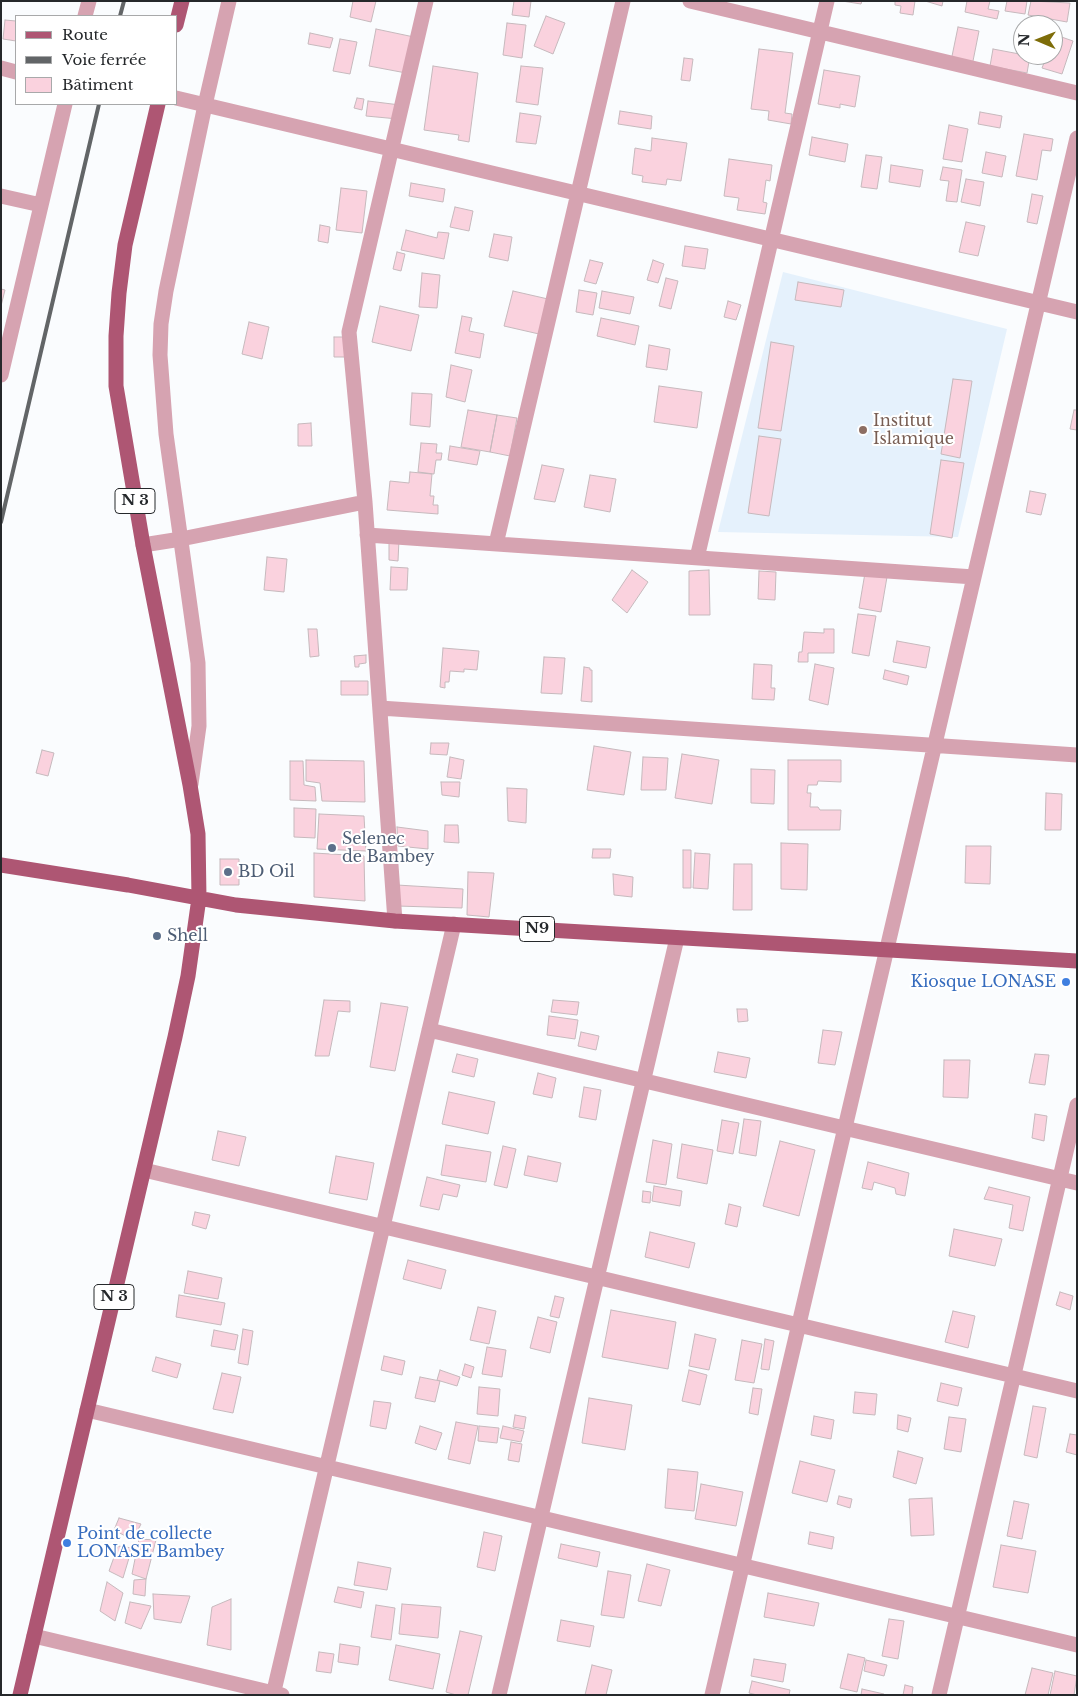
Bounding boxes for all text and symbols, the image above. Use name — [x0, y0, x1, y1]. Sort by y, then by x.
legend — [15, 15, 178, 105]
north arrow — [1013, 15, 1063, 65]
text: Route — [62, 25, 108, 44]
text: N — [1015, 33, 1033, 47]
text: Voie ferrée — [62, 50, 146, 69]
text: Bâtiment — [62, 75, 133, 94]
place label: Institut Islamique — [873, 411, 954, 449]
marker: Institut Islamique — [857, 424, 869, 436]
road number: N 3 — [115, 488, 155, 514]
place label: Selenec de Bambey — [342, 829, 435, 867]
marker: Selenec de Bambey — [326, 842, 338, 854]
place label: BD Oil — [238, 862, 295, 882]
marker: BD Oil — [222, 866, 234, 878]
road number: N9 — [520, 916, 554, 942]
place label: Shell — [167, 926, 208, 946]
marker: Shell — [151, 930, 163, 942]
place label: Kiosque LONASE — [910, 972, 1056, 992]
marker: Kiosque LONASE — [1060, 976, 1072, 988]
road number: N 3 — [94, 1284, 134, 1310]
place label: Point de collecte LONASE Bambey — [77, 1524, 225, 1562]
marker: Point de collecte LONASE Bambey — [61, 1537, 73, 1549]

